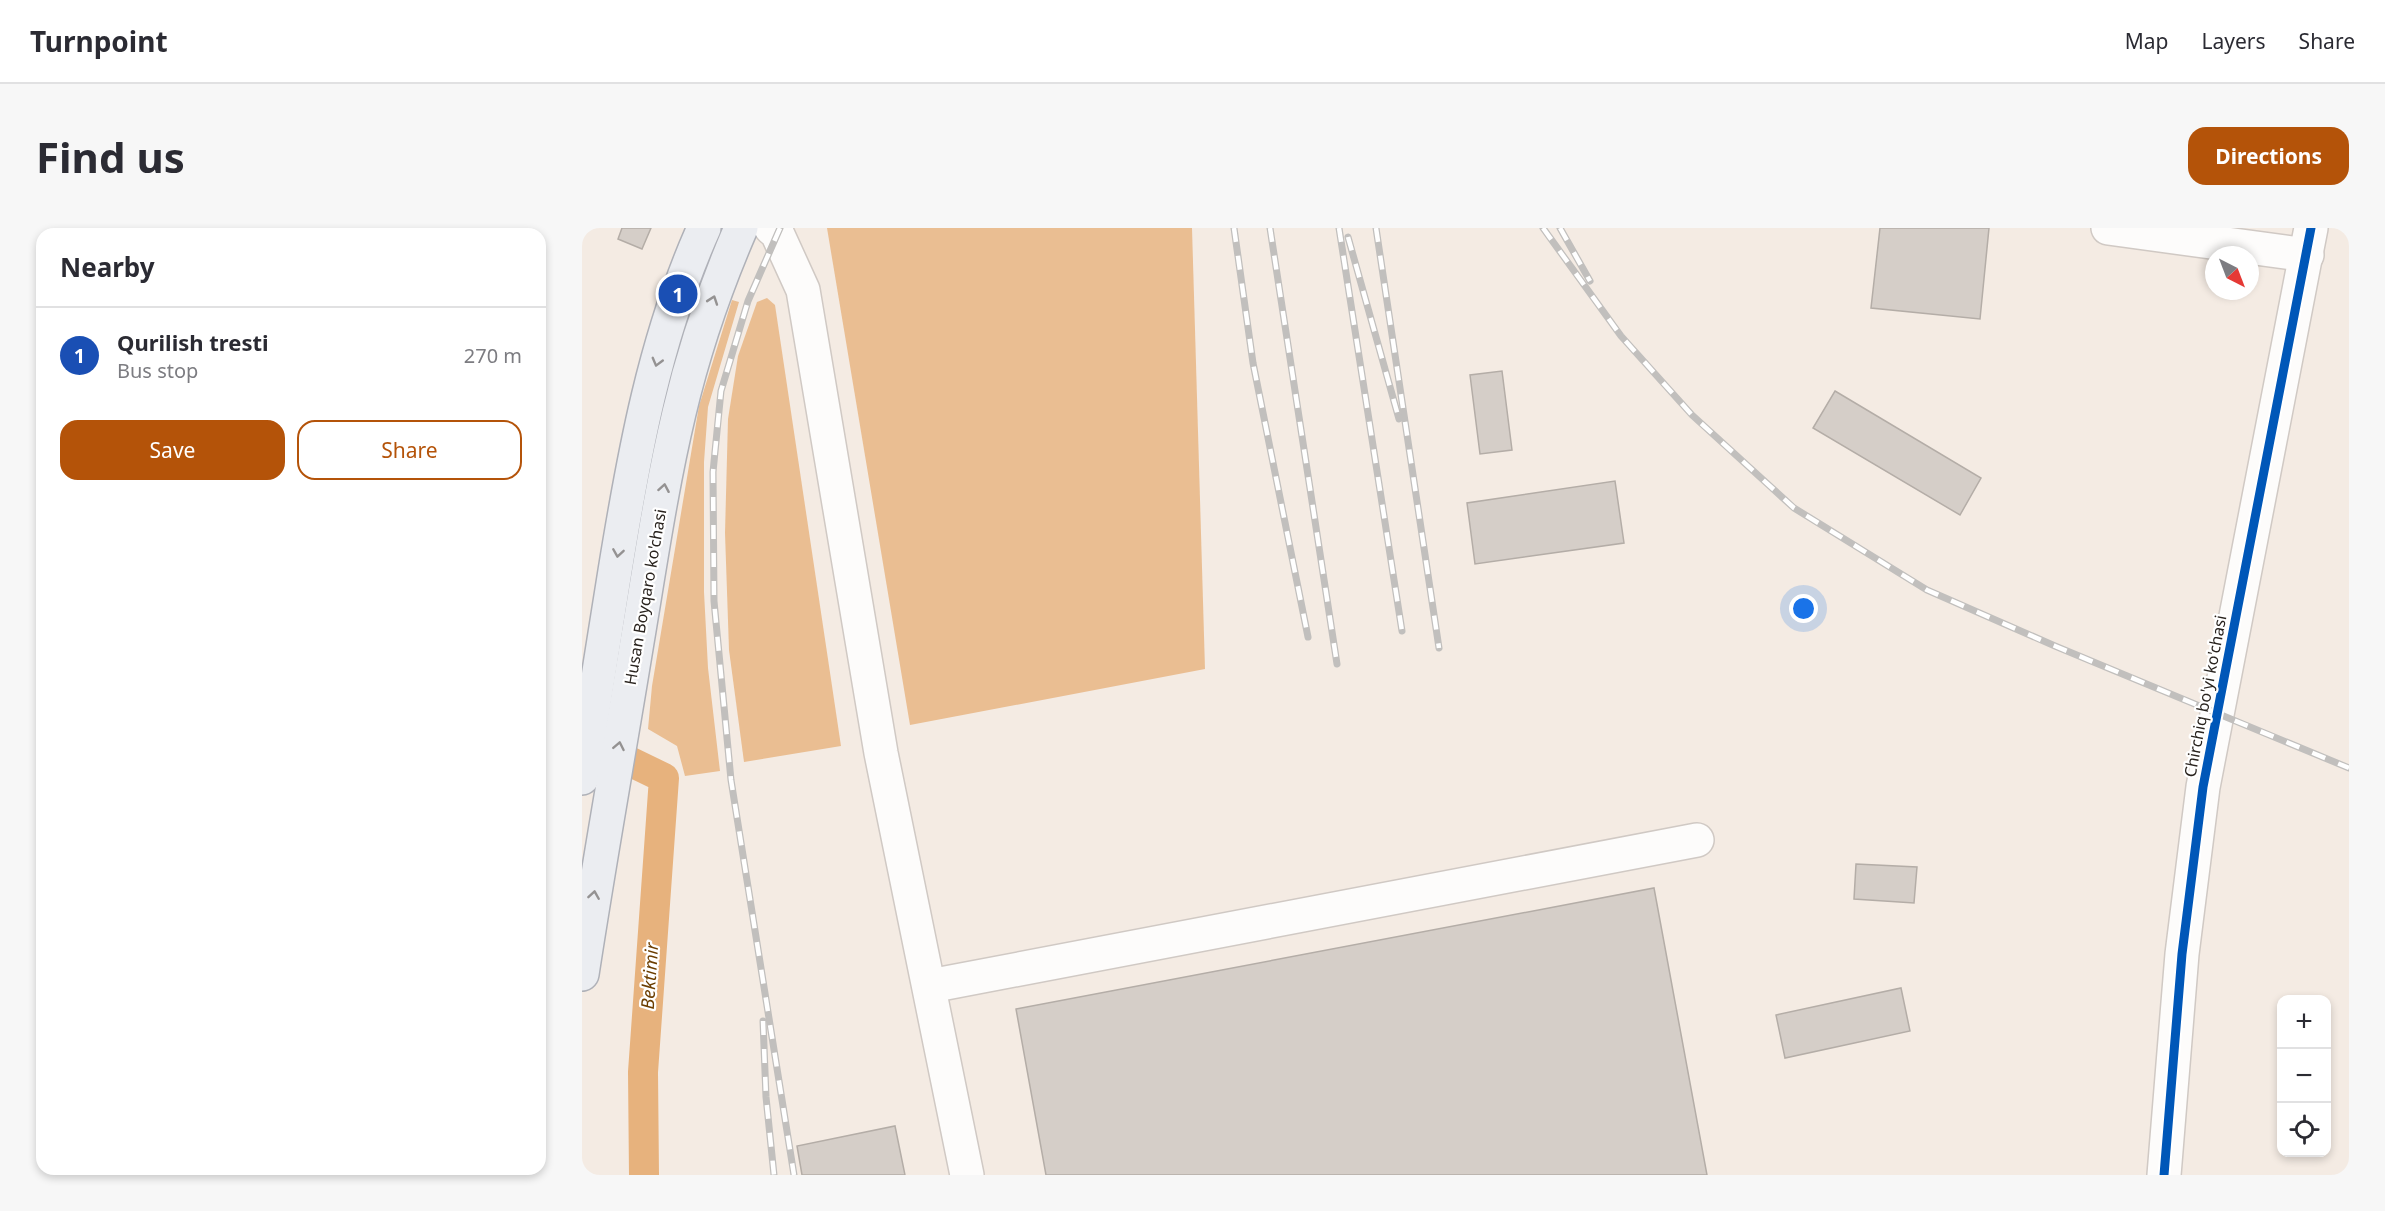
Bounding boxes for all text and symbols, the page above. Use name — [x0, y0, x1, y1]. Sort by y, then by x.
text: Turnpoint — [30, 22, 168, 60]
text: Map — [2125, 27, 2169, 55]
text: Layers — [2202, 27, 2266, 55]
text: Share — [2299, 27, 2355, 55]
button: Directions — [2188, 127, 2349, 185]
text: Find us — [36, 128, 185, 185]
north arrow — [2205, 246, 2259, 300]
text: Nearby — [60, 249, 155, 285]
pin: 1 — [658, 272, 698, 316]
one-way arrow — [705, 295, 718, 306]
text: Qurilish tresti — [117, 327, 269, 357]
text: 1 — [74, 342, 85, 369]
text: 270 m — [464, 342, 522, 369]
text: Bus stop — [117, 357, 198, 384]
one-way arrow — [651, 357, 664, 367]
button: Save — [60, 420, 285, 480]
button: Share — [297, 420, 522, 480]
one-way arrow — [657, 483, 669, 493]
street label: Husan Boyqaro ko'chasi — [619, 507, 671, 687]
one-way arrow — [613, 549, 625, 558]
your location — [1789, 594, 1818, 623]
street label: Chirchiq bo'yi ko'chasi — [2179, 613, 2231, 779]
one-way arrow — [612, 741, 625, 751]
one-way arrow — [588, 890, 600, 900]
water label: Bektimir — [635, 941, 663, 1010]
map controls — [2277, 995, 2331, 1157]
button: + — [2277, 995, 2331, 1049]
button: − — [2277, 1049, 2331, 1103]
button: locate — [2277, 1103, 2331, 1157]

